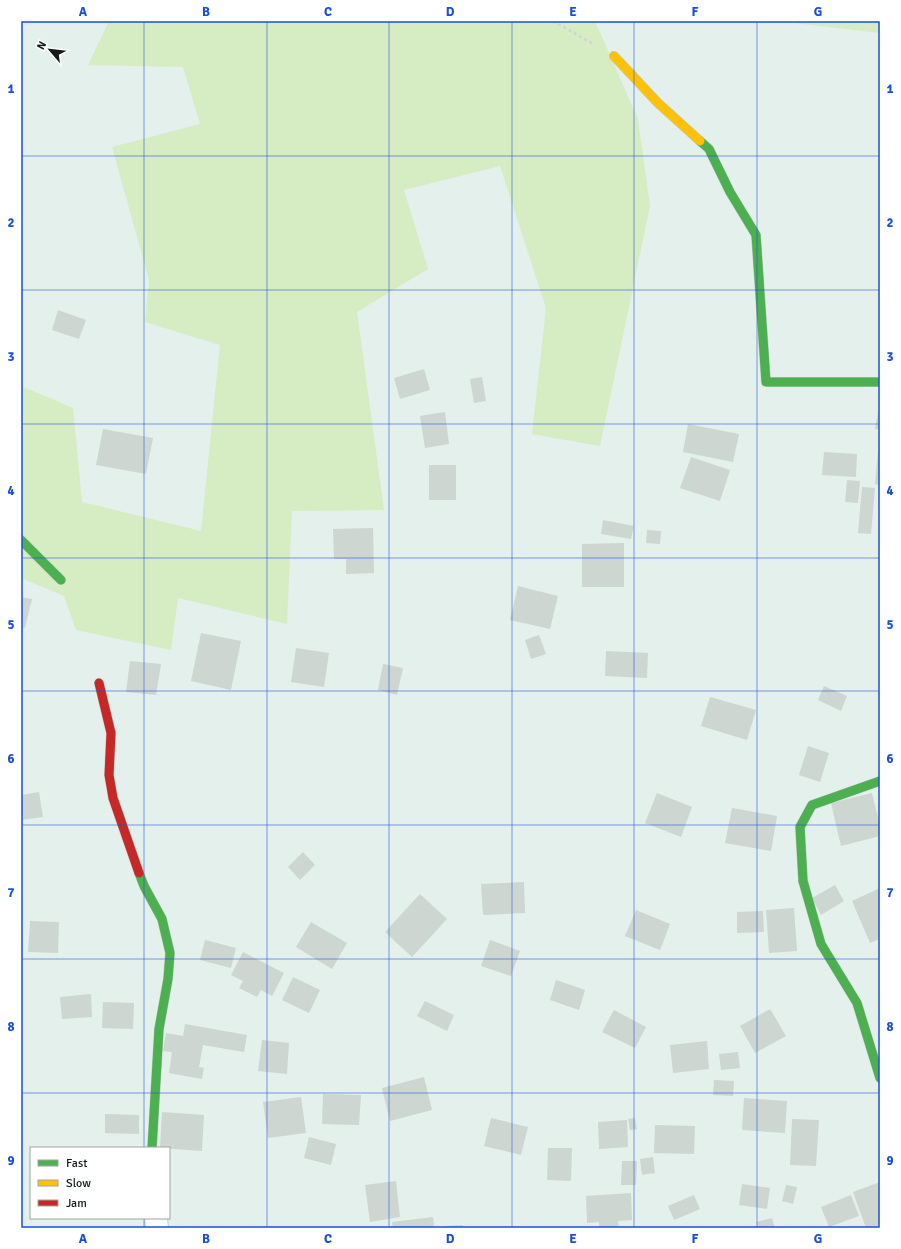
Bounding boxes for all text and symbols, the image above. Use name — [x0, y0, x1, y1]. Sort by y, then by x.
text: A — [79, 4, 88, 20]
text: B — [202, 4, 210, 20]
text: C — [324, 4, 332, 20]
text: D — [446, 4, 455, 20]
text: E — [569, 4, 577, 20]
text: F — [692, 4, 699, 20]
text: G — [814, 4, 822, 20]
north arrow — [30, 30, 70, 70]
text: N — [34, 39, 49, 52]
text: 1 — [7, 81, 15, 97]
text: 1 — [886, 81, 894, 97]
text: 2 — [7, 215, 15, 231]
text: 2 — [886, 215, 894, 231]
text: 3 — [7, 349, 15, 365]
text: 3 — [886, 349, 894, 365]
text: 4 — [7, 483, 15, 499]
text: 4 — [886, 483, 894, 499]
text: 5 — [7, 617, 15, 633]
text: 5 — [886, 617, 894, 633]
text: 6 — [7, 751, 15, 767]
text: 6 — [886, 751, 894, 767]
text: 7 — [7, 885, 15, 901]
text: 7 — [886, 885, 894, 901]
text: 8 — [7, 1019, 15, 1035]
text: 8 — [886, 1019, 894, 1035]
legend — [30, 1147, 170, 1219]
text: 9 — [7, 1153, 15, 1169]
text: 9 — [886, 1153, 894, 1169]
text: Fast — [66, 1156, 87, 1171]
text: Slow — [66, 1176, 91, 1191]
text: Jam — [66, 1196, 87, 1211]
text: A — [79, 1231, 88, 1247]
text: B — [202, 1231, 210, 1247]
text: C — [324, 1231, 332, 1247]
text: D — [446, 1231, 455, 1247]
text: E — [569, 1231, 577, 1247]
text: F — [692, 1231, 699, 1247]
text: G — [814, 1231, 822, 1247]

